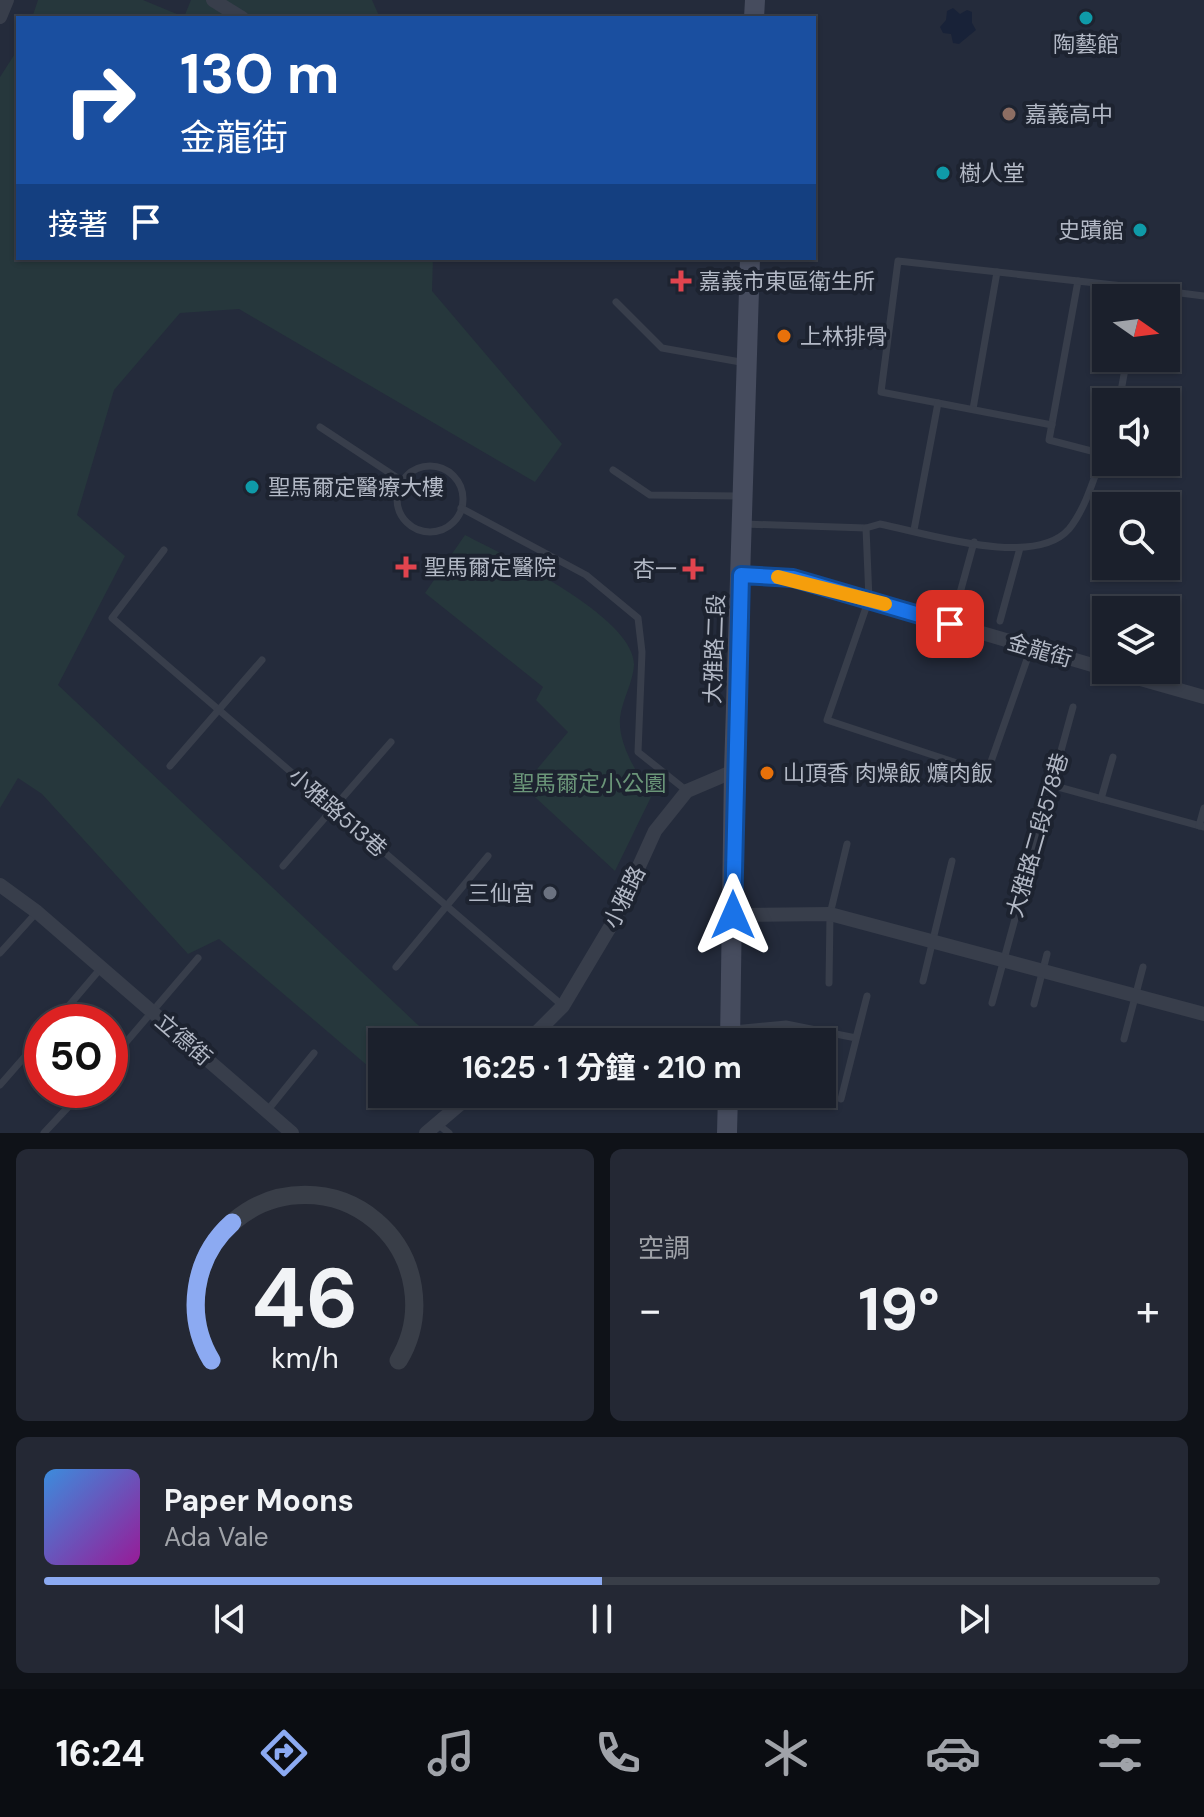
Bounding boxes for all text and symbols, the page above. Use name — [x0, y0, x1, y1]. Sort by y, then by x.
marker: 陶藝館 — [1077, 9, 1095, 27]
place label: 陶藝館 — [1053, 30, 1119, 59]
text: 130 m — [180, 37, 339, 110]
icon: right — [48, 48, 152, 152]
place label: 嘉義高中 — [1025, 100, 1113, 129]
marker: 嘉義高中 — [1000, 105, 1018, 123]
text: 金龍街 — [180, 114, 288, 161]
place label: 樹人堂 — [959, 159, 1025, 188]
marker: 樹人堂 — [934, 164, 952, 182]
icon: arrive — [124, 200, 168, 244]
text: 接著 — [48, 205, 108, 244]
place label: 史蹟館 — [1058, 216, 1124, 245]
marker: 史蹟館 — [1131, 221, 1149, 239]
place label: 嘉義市東區衛生所 — [699, 267, 875, 296]
marker: 嘉義市東區衛生所 — [670, 270, 692, 292]
north arrow — [1092, 284, 1180, 372]
map controls — [1092, 284, 1180, 684]
place label: 上林排骨 — [800, 322, 888, 351]
marker: 上林排骨 — [775, 327, 793, 345]
button: sound — [1092, 388, 1180, 476]
place label: 聖馬爾定醫療大樓 — [268, 473, 444, 502]
marker: 聖馬爾定醫療大樓 — [243, 478, 261, 496]
button: search — [1092, 492, 1180, 580]
place label: 聖馬爾定醫院 — [424, 553, 556, 582]
place label: 杏一 — [633, 555, 677, 584]
marker: 聖馬爾定醫院 — [395, 556, 417, 578]
marker: 杏一 — [684, 560, 702, 578]
pin — [916, 590, 984, 658]
street label: 大雅路二段 — [698, 594, 731, 704]
button: layers — [1092, 596, 1180, 684]
icon: arrive — [928, 602, 972, 646]
street label: 金龍街 — [1004, 627, 1076, 674]
street label: 大雅路二段578巷 — [1000, 750, 1075, 921]
place label: 山頂香 肉燥飯 爌肉飯 — [783, 759, 993, 788]
street label: 小雅路513巷 — [282, 762, 393, 863]
marker: 山頂香 肉燥飯 爌肉飯 — [758, 764, 776, 782]
park label: 聖馬爾定小公園 — [512, 769, 666, 798]
street label: 小雅路 — [597, 861, 652, 933]
position arrow — [691, 873, 775, 957]
place label: 三仙宮 — [468, 879, 534, 908]
marker: 三仙宮 — [541, 884, 559, 902]
speed limit sign: 50 — [24, 1004, 128, 1108]
street label: 立德街 — [149, 1007, 218, 1072]
text: 16:25 · 1 分鐘 · 210 m — [462, 1048, 742, 1087]
text: 空調 — [638, 1231, 690, 1265]
text: 46 — [252, 1244, 358, 1353]
text: 19° — [858, 1270, 940, 1349]
text: − — [638, 1281, 662, 1339]
text: + — [1136, 1281, 1160, 1339]
text: km/h — [271, 1340, 339, 1377]
text: Paper Moons — [164, 1481, 354, 1520]
text: Ada Vale — [164, 1520, 269, 1554]
icon: previous — [208, 1597, 252, 1641]
icon: pause — [580, 1597, 624, 1641]
icon: next — [952, 1597, 996, 1641]
icon: directions — [256, 1725, 312, 1781]
icon: music — [423, 1725, 479, 1781]
icon: phone — [590, 1725, 646, 1781]
icon: climate — [758, 1725, 814, 1781]
icon: car — [925, 1725, 981, 1781]
icon: filters — [1092, 1725, 1148, 1781]
text: 16:24 — [56, 1730, 145, 1777]

